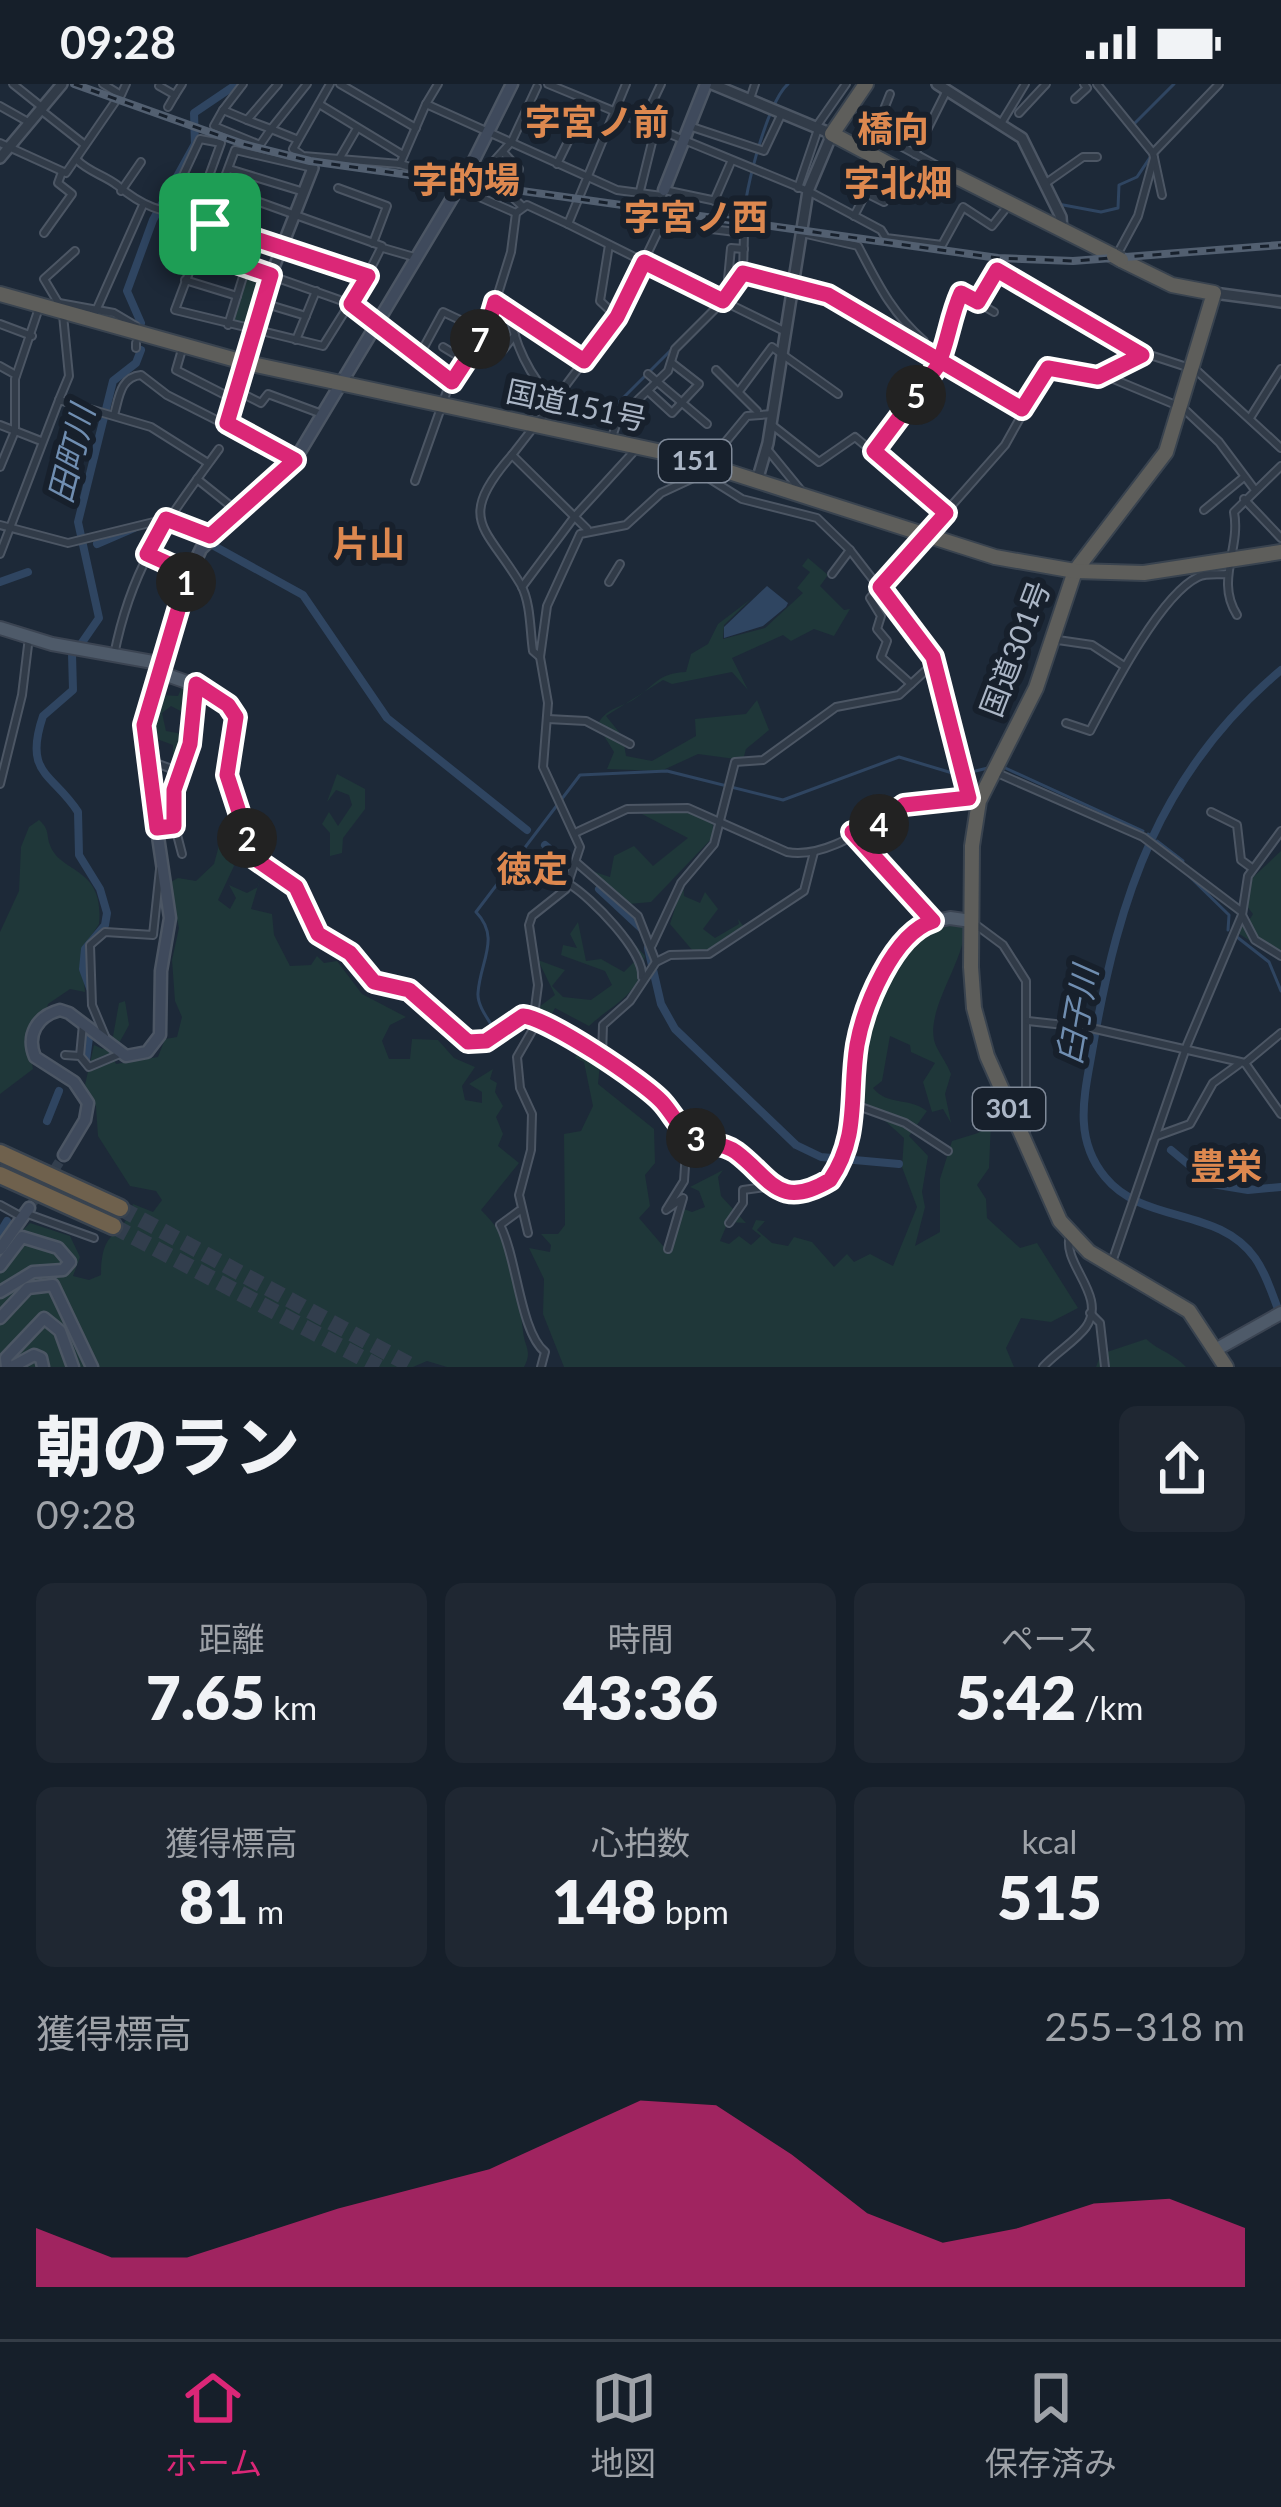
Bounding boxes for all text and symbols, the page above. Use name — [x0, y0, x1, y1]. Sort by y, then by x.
text: 09:28 — [60, 15, 176, 69]
district label: 字宮ノ前 — [525, 99, 669, 143]
district label: 橋向 — [857, 106, 929, 150]
district label: 字的場 — [412, 157, 520, 201]
district label: 字北畑 — [844, 160, 952, 204]
pin — [159, 173, 261, 275]
icon: arrive — [177, 191, 243, 257]
district label: 字宮ノ西 — [624, 194, 768, 238]
pin: 7 — [450, 309, 510, 369]
text: 7 — [470, 319, 490, 359]
pin: 5 — [886, 365, 946, 425]
street label: 国道151号 — [503, 372, 650, 436]
text: 5 — [906, 375, 926, 415]
water label: 田町川 — [39, 398, 102, 507]
road number: 151 — [659, 440, 731, 482]
district label: 片山 — [333, 521, 405, 565]
pin: 1 — [156, 552, 216, 612]
text: 1 — [176, 562, 196, 602]
street label: 国道301号 — [972, 575, 1056, 721]
pin: 4 — [849, 794, 909, 854]
text: 4 — [869, 804, 889, 844]
pin: 2 — [217, 808, 277, 868]
text: 2 — [237, 818, 257, 858]
district label: 徳定 — [496, 846, 568, 890]
water label: 臼子川 — [1048, 960, 1105, 1067]
road number: 301 — [973, 1088, 1045, 1130]
pin: 3 — [666, 1108, 726, 1168]
text: 3 — [686, 1118, 706, 1158]
district label: 豊栄 — [1190, 1143, 1262, 1187]
text: 朝のラン — [36, 1406, 300, 1485]
button: share — [1119, 1406, 1245, 1532]
text: 09:28 — [36, 1491, 136, 1537]
text: 距離 — [199, 1618, 265, 1658]
text: 時間 — [608, 1618, 674, 1658]
text: ペース — [1001, 1618, 1098, 1658]
text: 7.65 — [146, 1661, 265, 1733]
text: 43:36 — [563, 1661, 718, 1733]
text: 5:42 — [956, 1661, 1076, 1733]
text: km — [265, 1687, 317, 1727]
text: /km — [1076, 1687, 1143, 1727]
text: kcal — [1022, 1821, 1077, 1861]
text: 獲得標高 — [166, 1822, 298, 1862]
text: 心拍数 — [591, 1822, 690, 1862]
text: 515 — [997, 1861, 1102, 1933]
text: 81 — [179, 1865, 249, 1937]
text: 148 — [552, 1865, 656, 1937]
text: m — [249, 1891, 284, 1931]
text: bpm — [656, 1891, 729, 1931]
text: 255–318 m — [1045, 2003, 1245, 2049]
text: 獲得標高 — [36, 2010, 192, 2056]
tab: ホーム — [164, 2365, 262, 2485]
tab: 地図 — [591, 2365, 657, 2485]
tab: 保存済み — [985, 2365, 1117, 2485]

